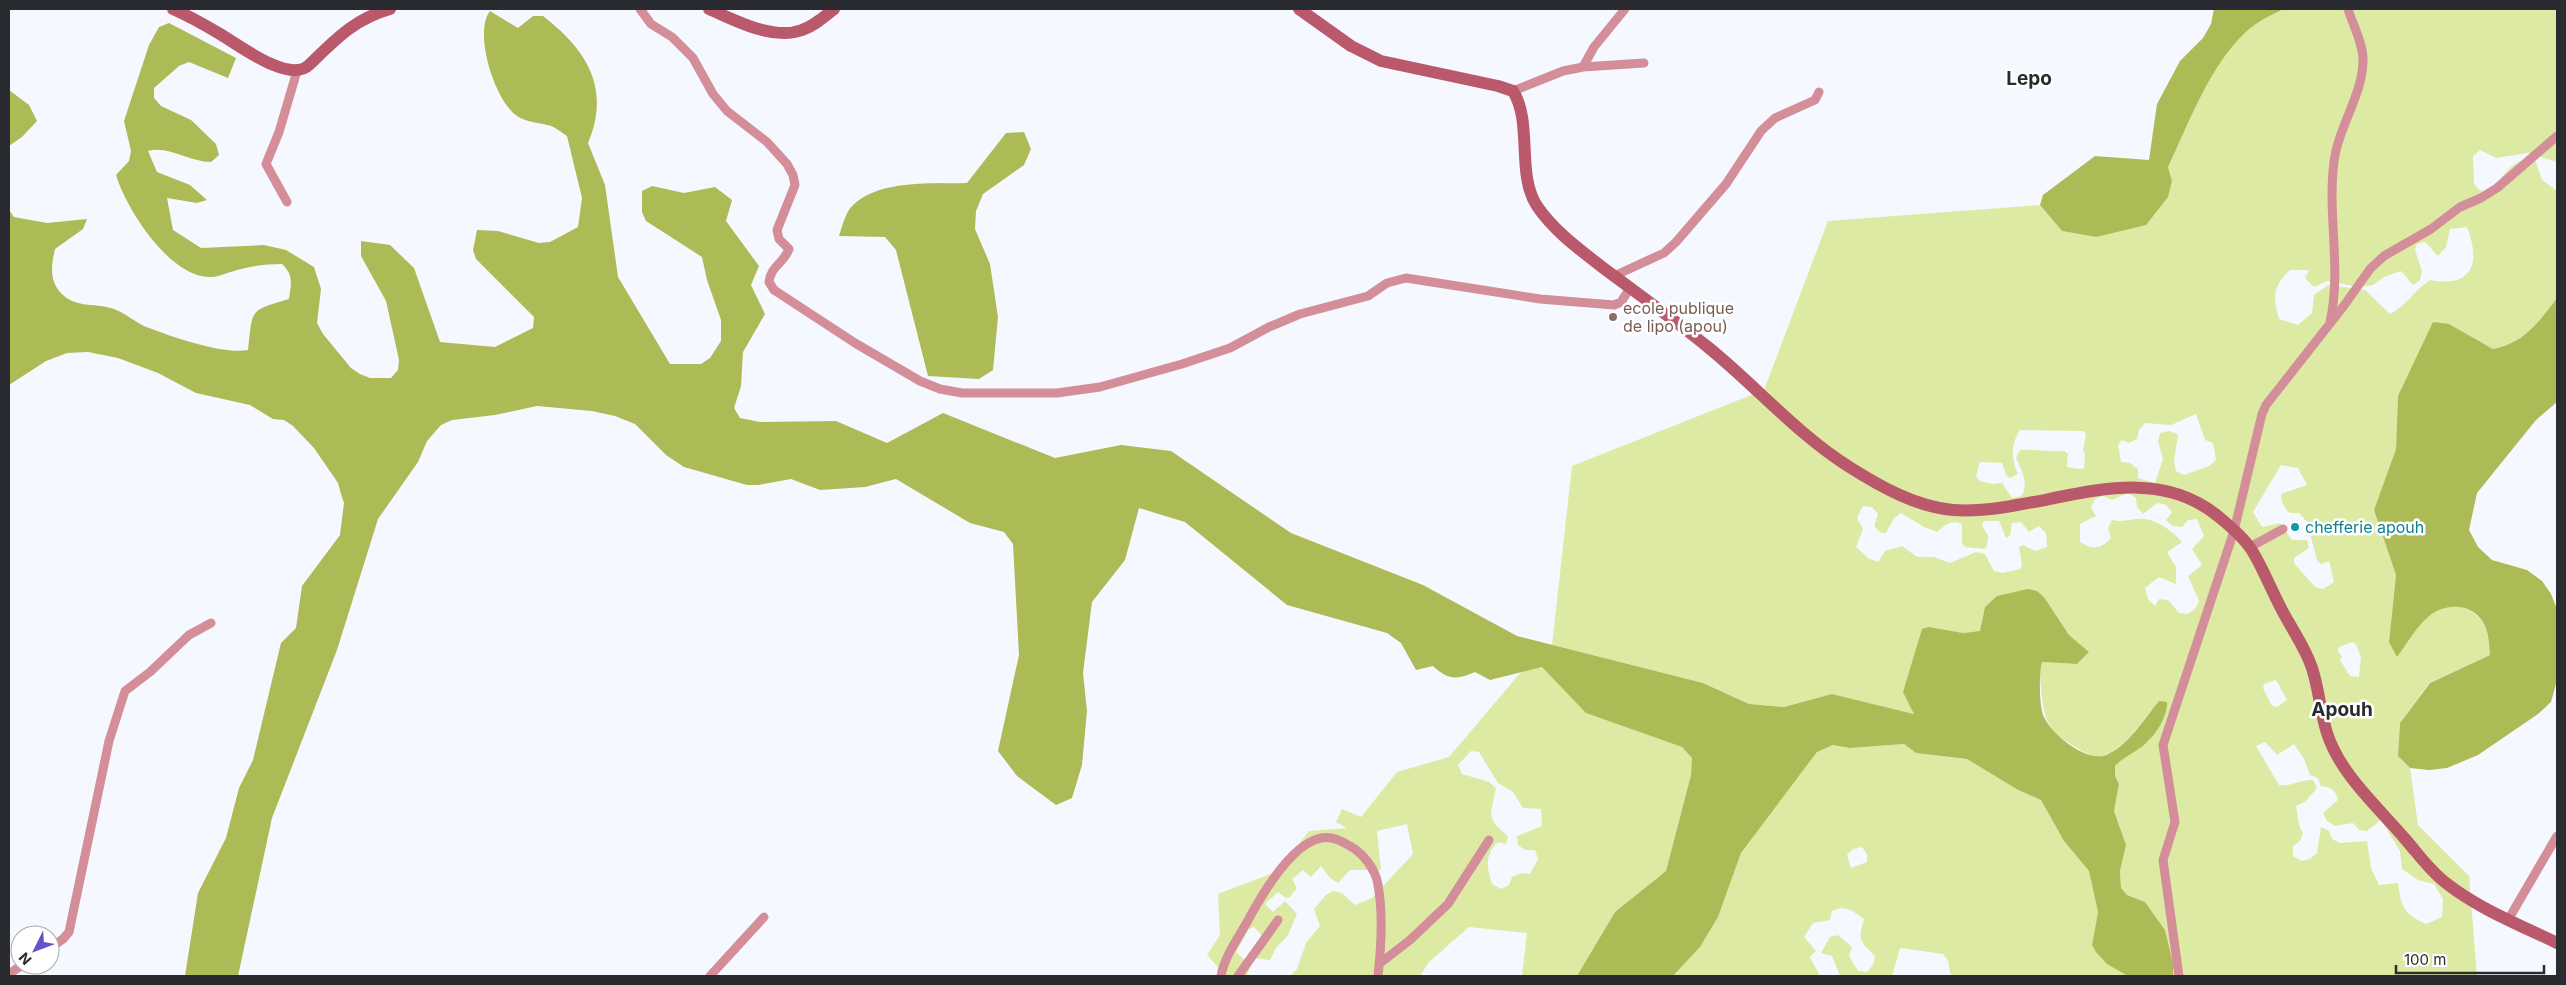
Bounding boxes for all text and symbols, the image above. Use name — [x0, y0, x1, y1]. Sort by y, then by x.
district label: Lepo — [2006, 67, 2052, 90]
place label: ecole publique de lipo (apou) — [1623, 298, 1734, 336]
marker: ecole publique de lipo (apou) — [1607, 311, 1619, 323]
place label: chefferie apouh — [2305, 517, 2424, 537]
marker: chefferie apouh — [2289, 521, 2301, 533]
district label: Apouh — [2311, 698, 2373, 721]
north arrow — [10, 925, 60, 975]
scale bar — [2396, 942, 2544, 974]
text: N — [15, 949, 35, 969]
text: 100 m — [2404, 950, 2446, 969]

